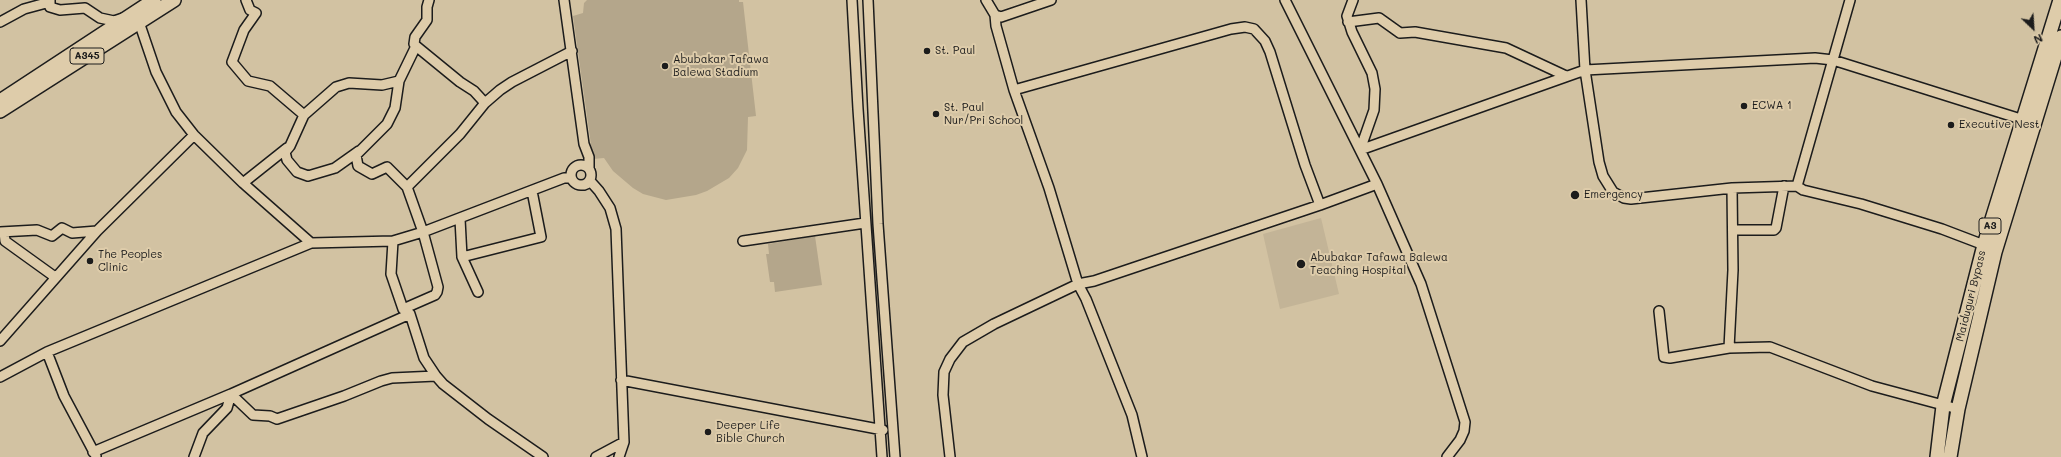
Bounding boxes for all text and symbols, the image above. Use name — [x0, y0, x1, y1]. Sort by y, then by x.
north arrow — [2013, 8, 2053, 48]
text: N — [2031, 31, 2045, 48]
place label: St. Paul — [935, 44, 975, 58]
marker: St. Paul — [922, 46, 932, 56]
road number: A345 — [70, 48, 104, 64]
place label: Abubakar Tafawa Balewa Stadium — [673, 53, 769, 79]
marker: Abubakar Tafawa Balewa Stadium — [660, 61, 670, 71]
place label: ECWA 1 — [1752, 99, 1792, 113]
place label: St. Paul Nur/Pri School — [944, 101, 1023, 127]
marker: ECWA 1 — [1739, 101, 1749, 111]
marker: St. Paul Nur/Pri School — [931, 109, 941, 119]
place label: Executive Nest — [1959, 118, 2040, 132]
marker: Executive Nest — [1946, 120, 1956, 130]
place label: Emergency — [1584, 188, 1643, 202]
marker: Emergency — [1569, 189, 1581, 201]
road number: A3 — [1979, 218, 2001, 234]
place label: The Peoples Clinic — [98, 248, 162, 274]
street label: Maiduguri Bypass — [1953, 249, 1989, 343]
place label: Abubakar Tafawa Balewa Teaching Hospital — [1310, 251, 1448, 277]
marker: The Peoples Clinic — [85, 256, 95, 266]
marker: Abubakar Tafawa Balewa Teaching Hospital — [1295, 258, 1307, 270]
place label: Deeper Life Bible Church — [716, 419, 785, 445]
marker: Deeper Life Bible Church — [703, 427, 713, 437]

